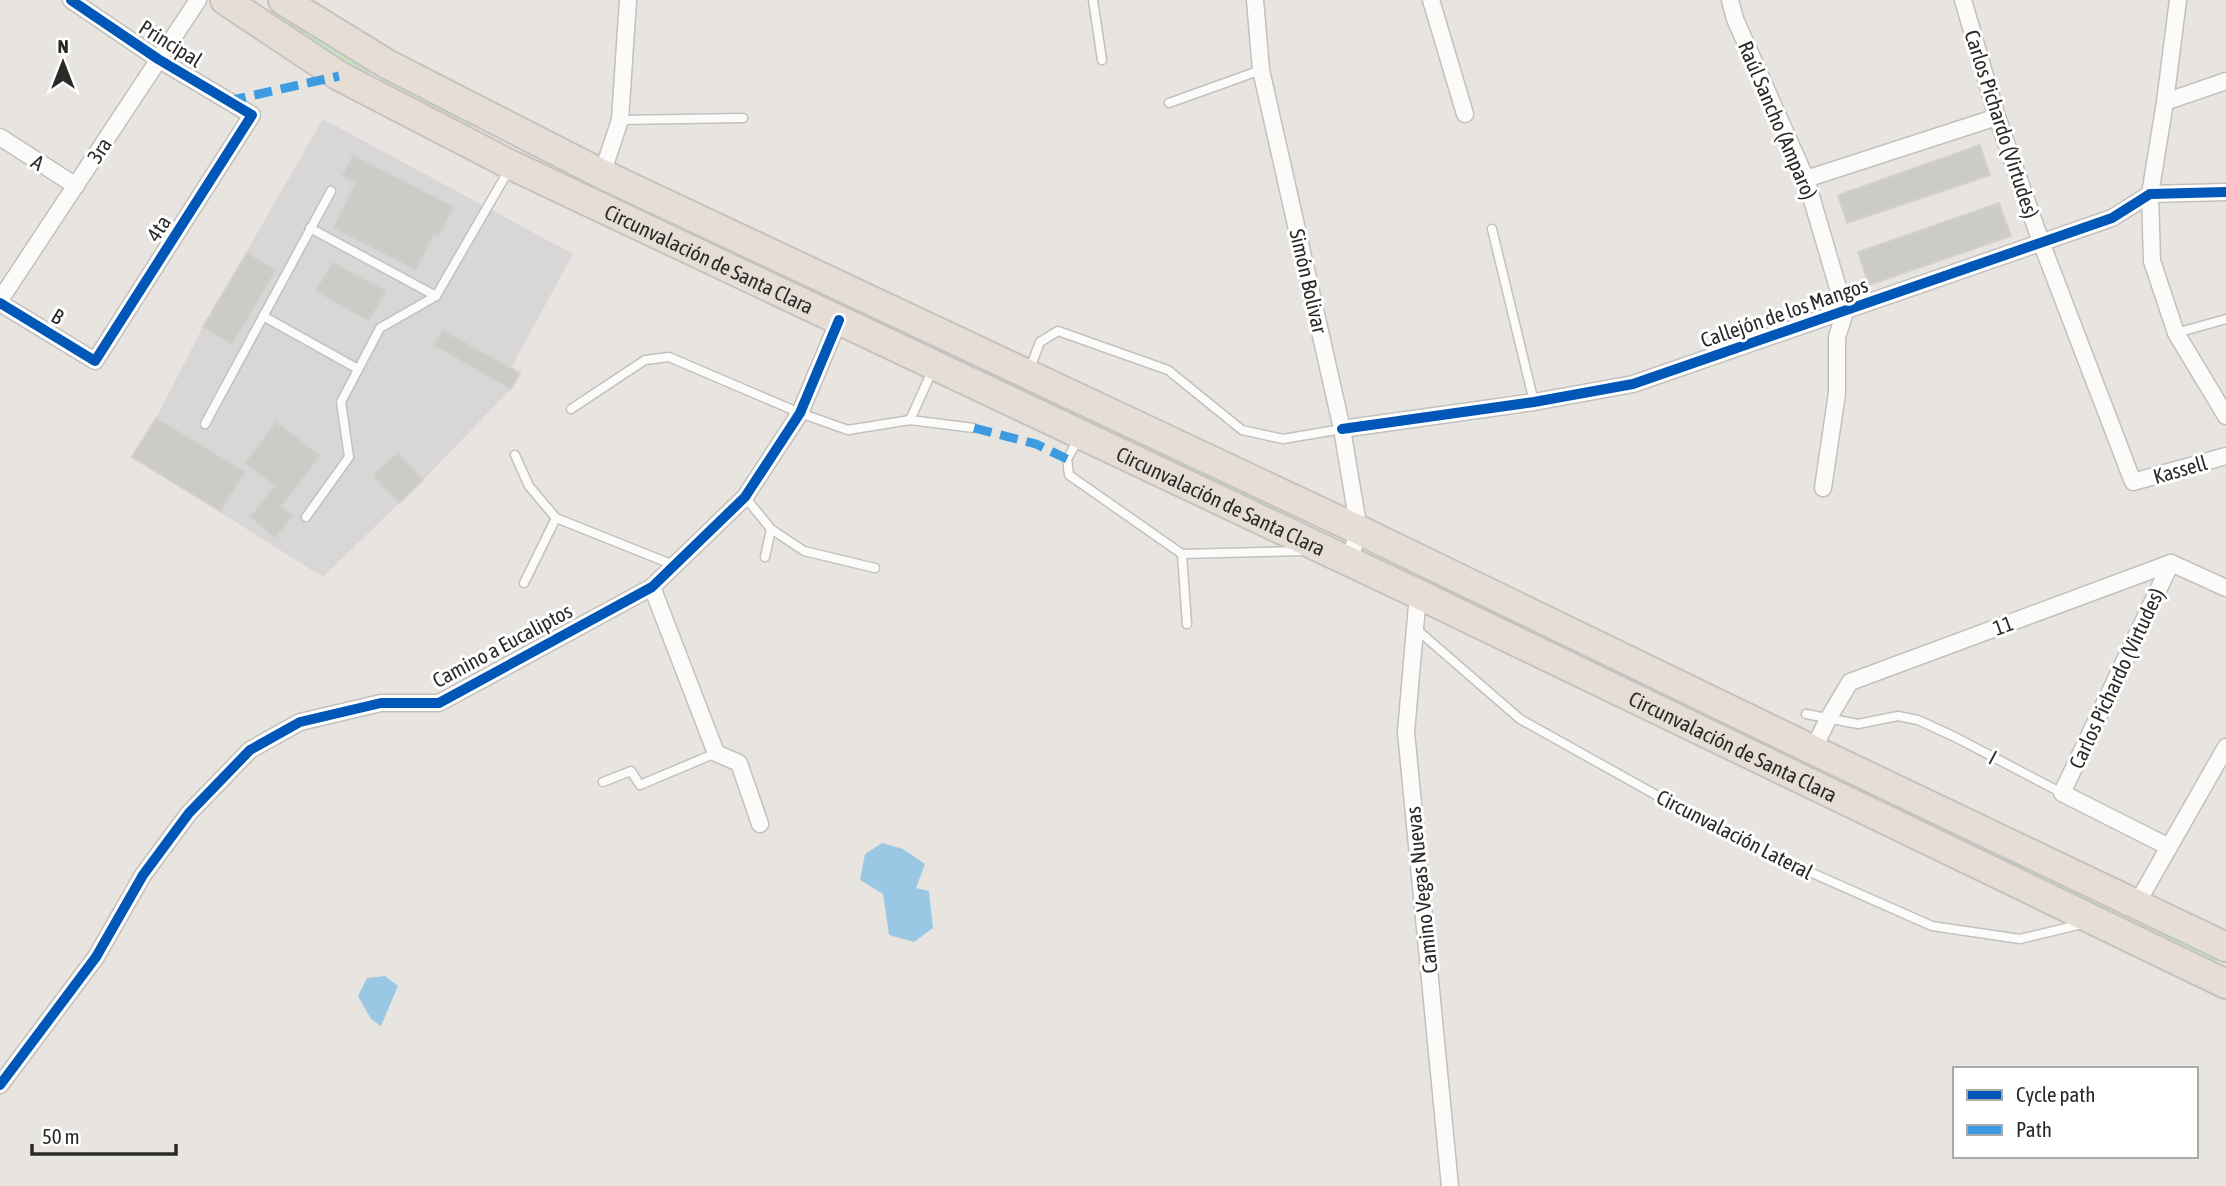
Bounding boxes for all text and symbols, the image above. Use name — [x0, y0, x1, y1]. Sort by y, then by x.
street label: Principal — [135, 14, 207, 72]
street label: Carlos Pichardo (Virtudes) — [1960, 27, 2044, 221]
north arrow — [28, 28, 98, 98]
text: N — [57, 35, 69, 57]
street label: Raúl Sancho (Amparo) — [1734, 37, 1822, 203]
street label: 3ra — [82, 133, 116, 167]
street label: A — [27, 149, 49, 175]
street label: Circunvalación de Santa Clara — [601, 199, 817, 318]
street label: 4ta — [141, 211, 175, 245]
street label: Simón Bolivar — [1285, 226, 1333, 336]
street label: Callejón de los Mangos — [1697, 272, 1871, 352]
street label: B — [48, 303, 68, 329]
street label: Circunvalación de Santa Clara — [1113, 441, 1329, 560]
street label: Kassell — [2150, 450, 2210, 488]
street label: Carlos Pichardo (Virtudes) — [2064, 584, 2168, 772]
street label: Camino a Eucaliptos — [428, 598, 576, 692]
street label: 11 — [1990, 610, 2016, 640]
street label: Circunvalación de Santa Clara — [1625, 686, 1841, 806]
street label: I — [1985, 745, 2001, 769]
street label: Circunvalación Lateral — [1653, 784, 1817, 884]
street label: Camino Vegas Nuevas — [1400, 805, 1442, 975]
legend — [1953, 1067, 2198, 1158]
text: Cycle path — [2016, 1082, 2095, 1106]
scale bar — [32, 1112, 175, 1156]
text: Path — [2016, 1117, 2052, 1141]
text: 50 m — [42, 1124, 80, 1148]

